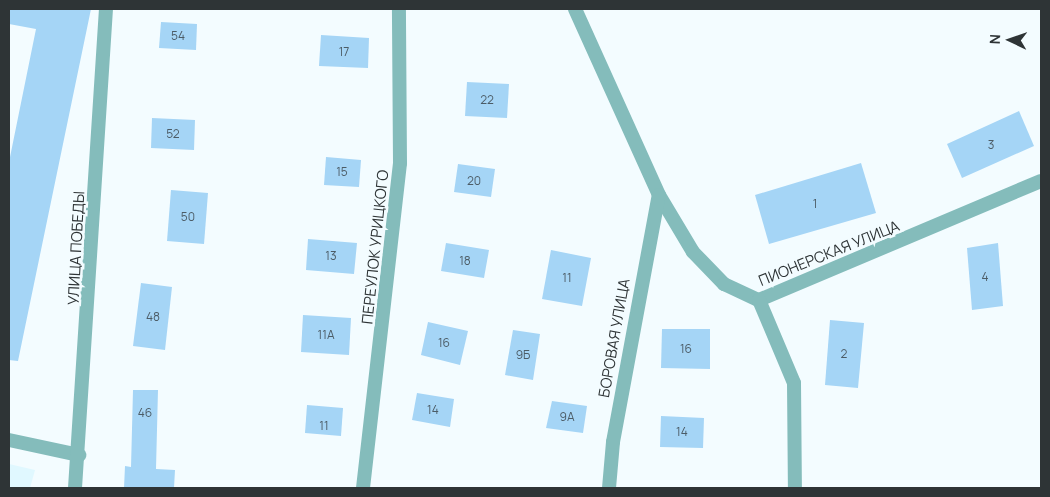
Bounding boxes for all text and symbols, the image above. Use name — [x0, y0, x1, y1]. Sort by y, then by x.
north arrow — [985, 15, 1035, 65]
house number: 54 — [171, 29, 185, 43]
text: N — [985, 34, 1004, 45]
house number: 17 — [339, 45, 349, 59]
house number: 22 — [480, 93, 494, 107]
house number: 52 — [166, 127, 180, 141]
house number: 3 — [988, 138, 994, 152]
house number: 15 — [336, 165, 348, 179]
street label: ПЕРЕУЛОК УРИЦКОГО — [358, 169, 392, 325]
house number: 20 — [467, 174, 481, 188]
street label: УЛИЦА ПОБЕДЫ — [64, 191, 88, 305]
house number: 1 — [813, 197, 817, 211]
house number: 50 — [181, 210, 195, 224]
street label: ПИОНЕРСКАЯ УЛИЦА — [756, 217, 902, 289]
house number: 13 — [325, 249, 337, 263]
house number: 18 — [459, 254, 471, 268]
house number: 4 — [981, 270, 989, 284]
house number: 11 — [562, 271, 572, 285]
street label: БОРОВАЯ УЛИЦА — [595, 277, 633, 399]
house number: 48 — [146, 310, 160, 324]
house number: 11А — [318, 328, 334, 342]
house number: 16 — [438, 336, 450, 350]
house number: 16 — [680, 342, 692, 356]
house number: 2 — [841, 347, 847, 361]
house number: 9Б — [516, 348, 530, 362]
house number: 14 — [427, 403, 439, 417]
house number: 46 — [138, 406, 152, 420]
house number: 9А — [559, 410, 575, 424]
house number: 11 — [319, 419, 329, 433]
house number: 14 — [676, 425, 688, 439]

